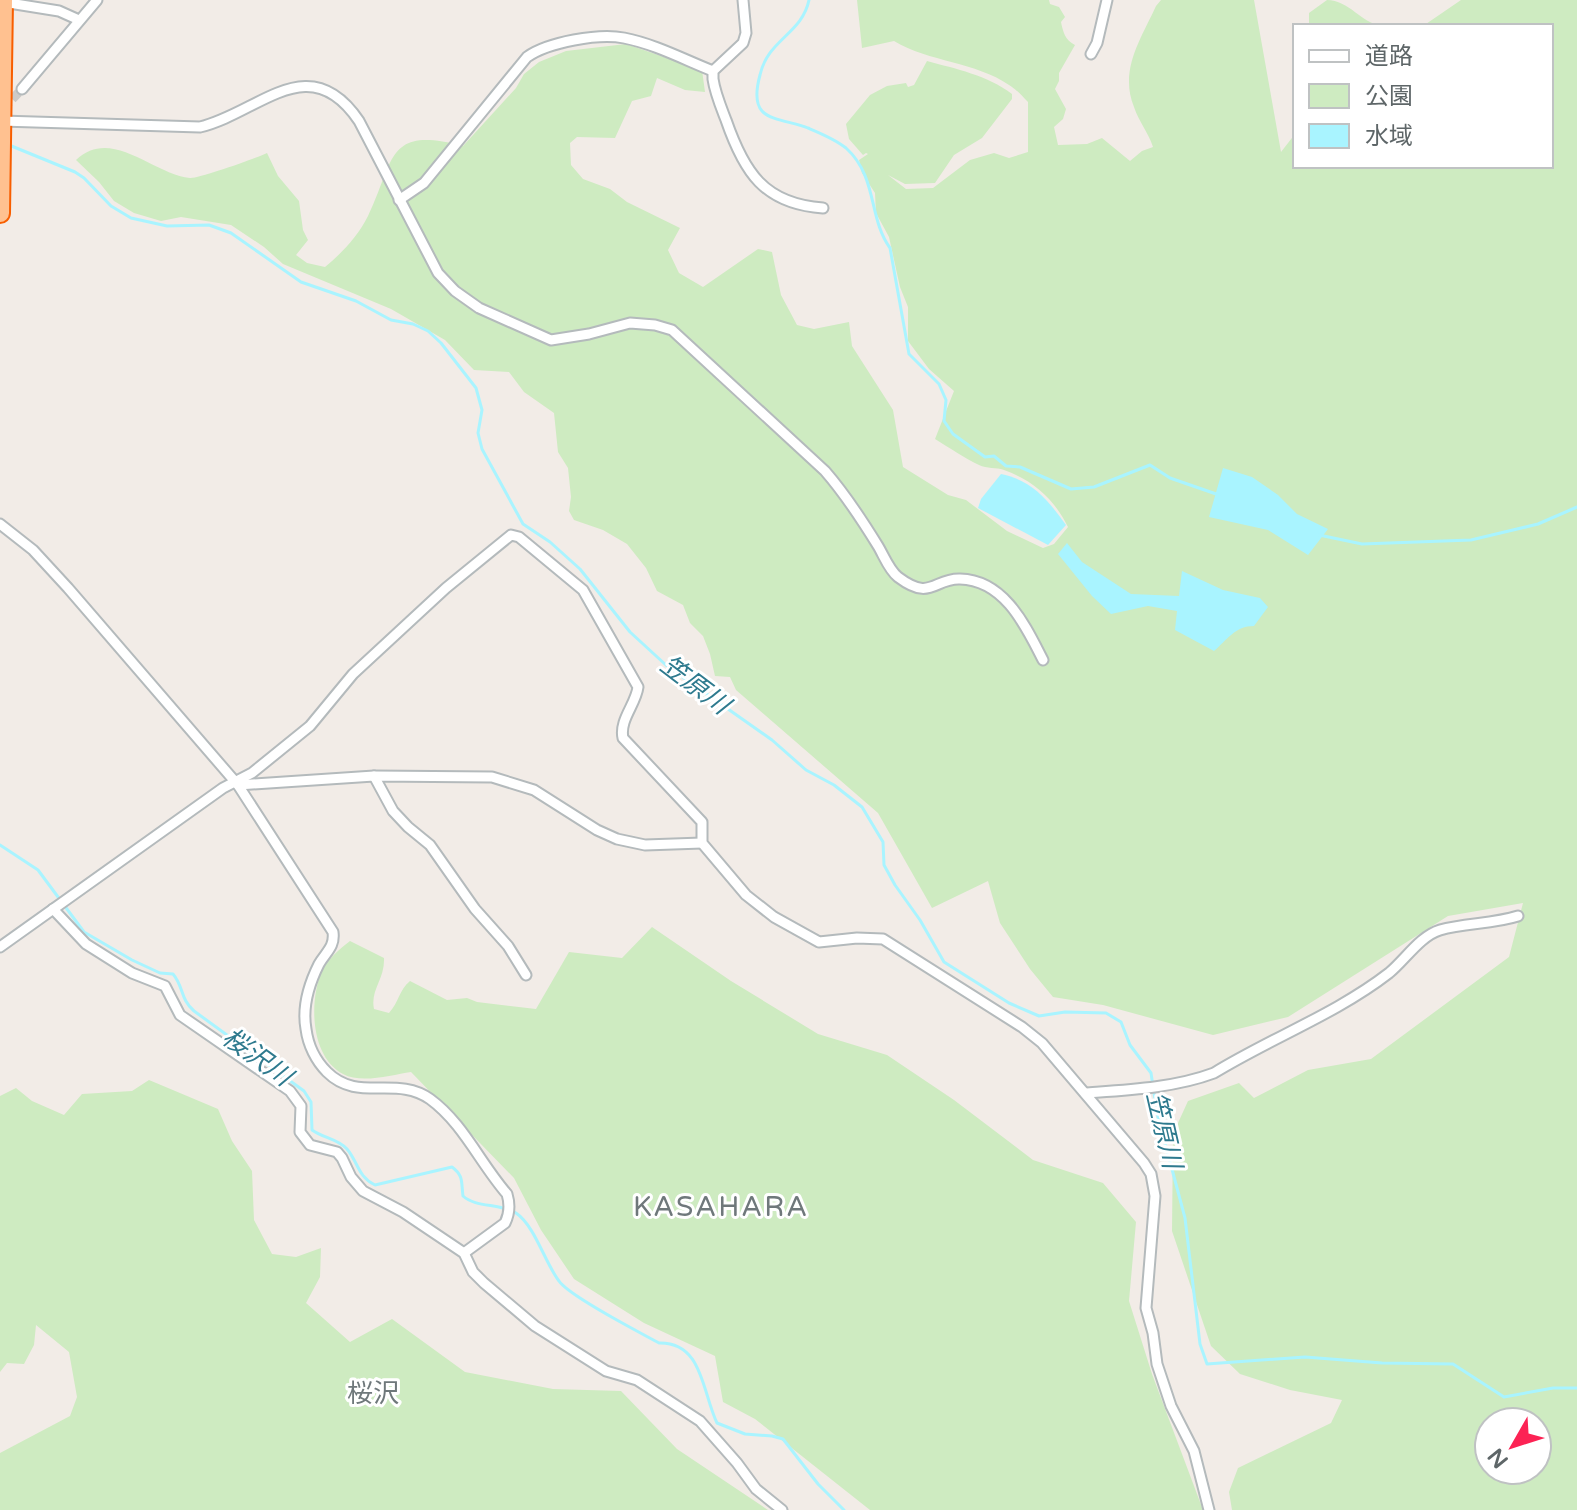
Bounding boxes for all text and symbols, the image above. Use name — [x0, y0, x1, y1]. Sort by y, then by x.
legend — [1293, 24, 1553, 168]
text: 道路 — [1365, 42, 1413, 71]
text: 公園 — [1365, 82, 1413, 111]
text: 水域 — [1365, 122, 1413, 151]
water label: 笠原川 — [655, 649, 738, 723]
water label: 桜沢川 — [216, 1022, 300, 1094]
water label: 笠原川 — [1140, 1089, 1189, 1174]
district label: KASAHARA — [633, 1190, 809, 1224]
district label: 桜沢 — [347, 1378, 399, 1409]
north arrow — [1473, 1406, 1553, 1486]
text: N — [1483, 1443, 1514, 1473]

